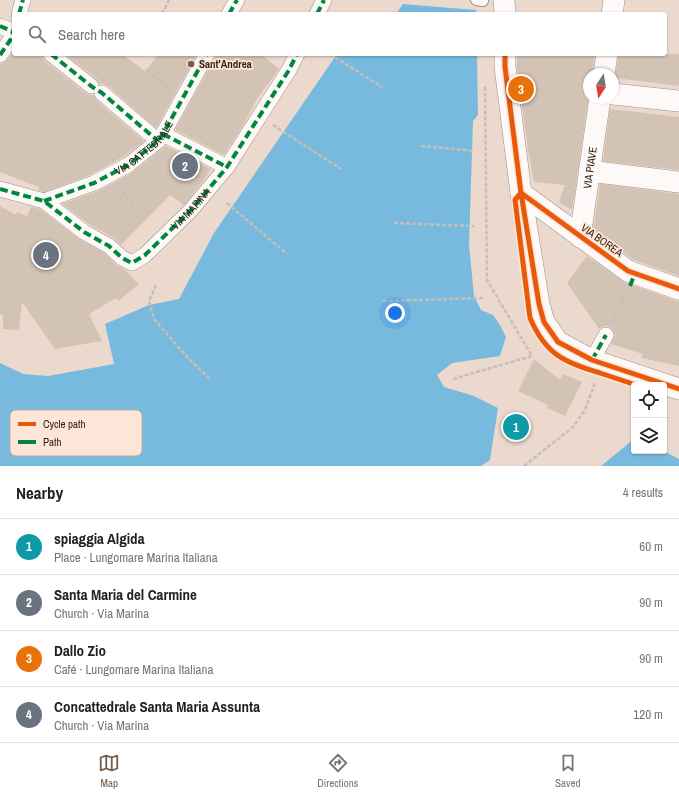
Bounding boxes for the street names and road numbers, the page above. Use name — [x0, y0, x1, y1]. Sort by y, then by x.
street label: VIA CATTEDRALE — [112, 118, 176, 178]
street label: VIA PIAVE — [580, 146, 600, 190]
street label: VIA MARINA — [168, 184, 214, 233]
street label: VIA BOREA — [578, 220, 627, 260]

